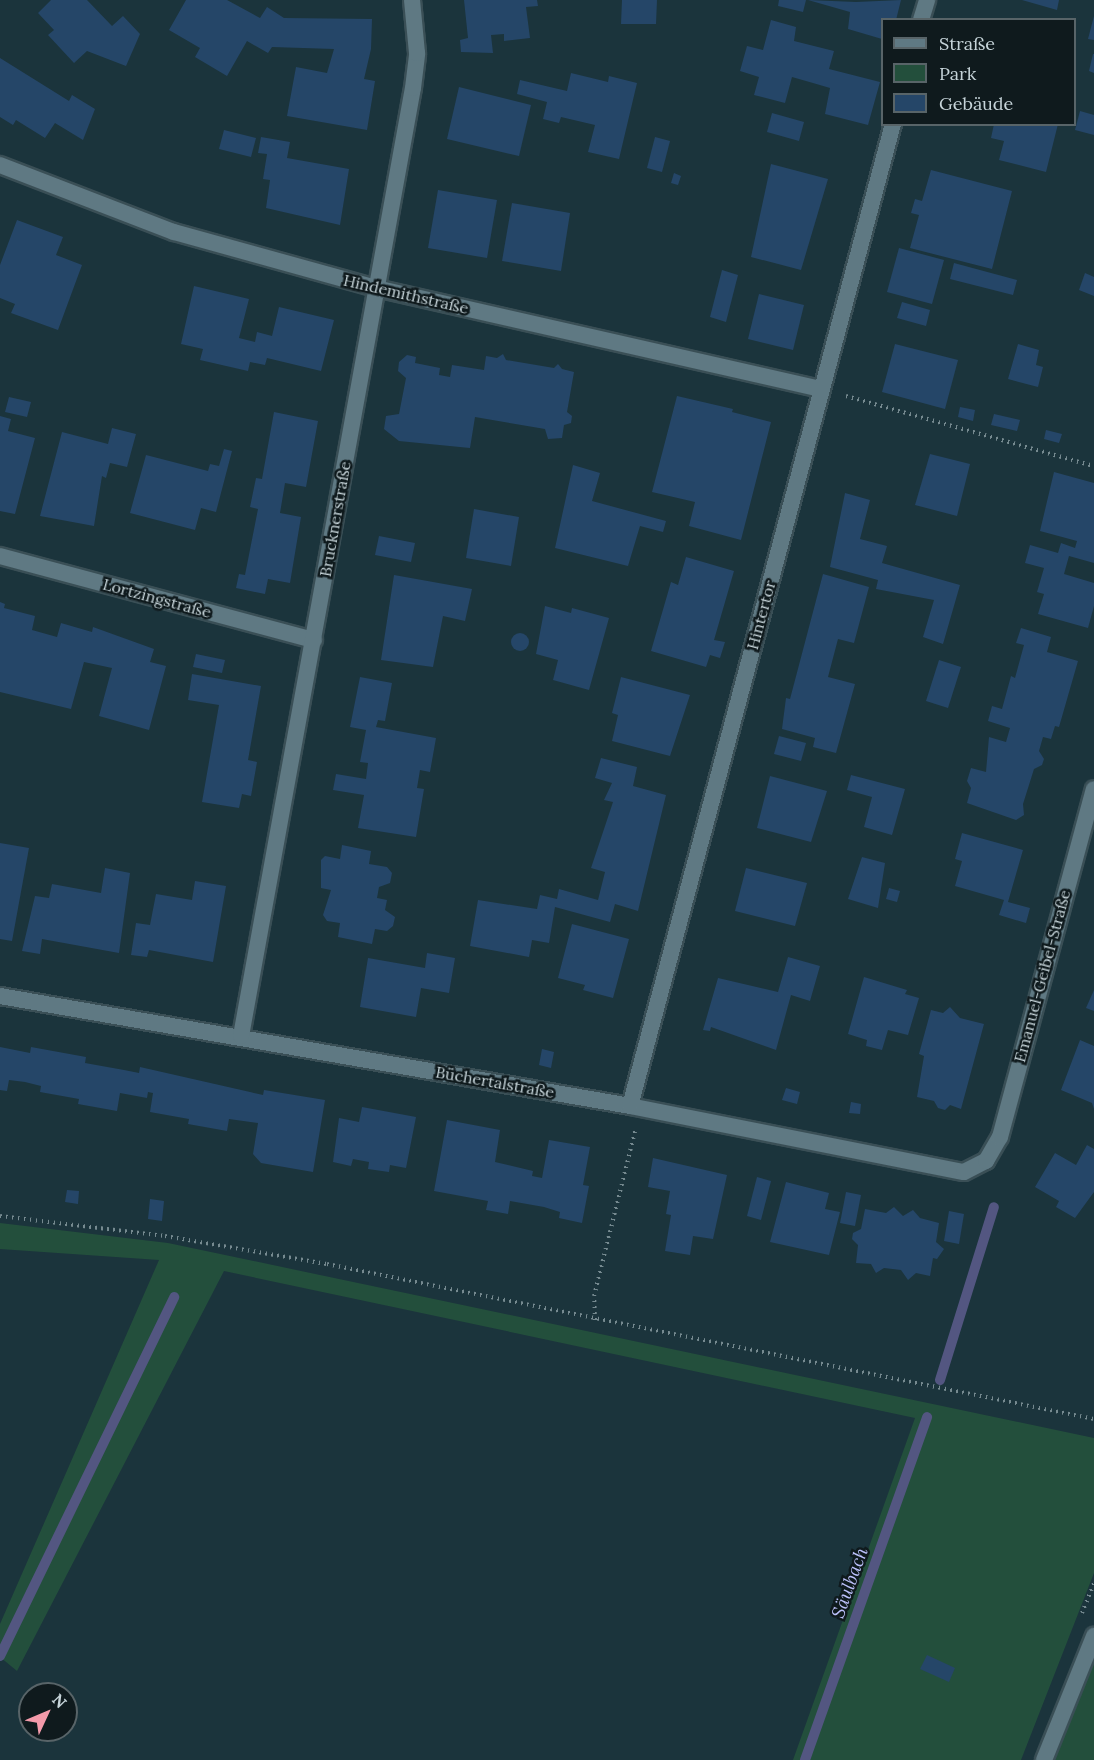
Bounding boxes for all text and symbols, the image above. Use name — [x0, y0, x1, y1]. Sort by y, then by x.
legend — [881, 18, 1076, 126]
text: Straße — [939, 32, 995, 55]
text: Park — [939, 62, 976, 85]
text: Gebäude — [939, 92, 1013, 115]
street label: Hindemithstraße — [342, 270, 470, 318]
street label: Brucknerstraße — [315, 460, 355, 578]
street label: Lortzingstraße — [101, 574, 213, 622]
street label: Hintertor — [743, 578, 779, 652]
street label: Emanuel-Geibel-Straße — [1010, 888, 1074, 1064]
street label: Büchertalstraße — [434, 1062, 556, 1102]
water label: Säulbach — [827, 1545, 873, 1621]
north arrow — [18, 1682, 78, 1742]
text: N — [48, 1689, 71, 1712]

